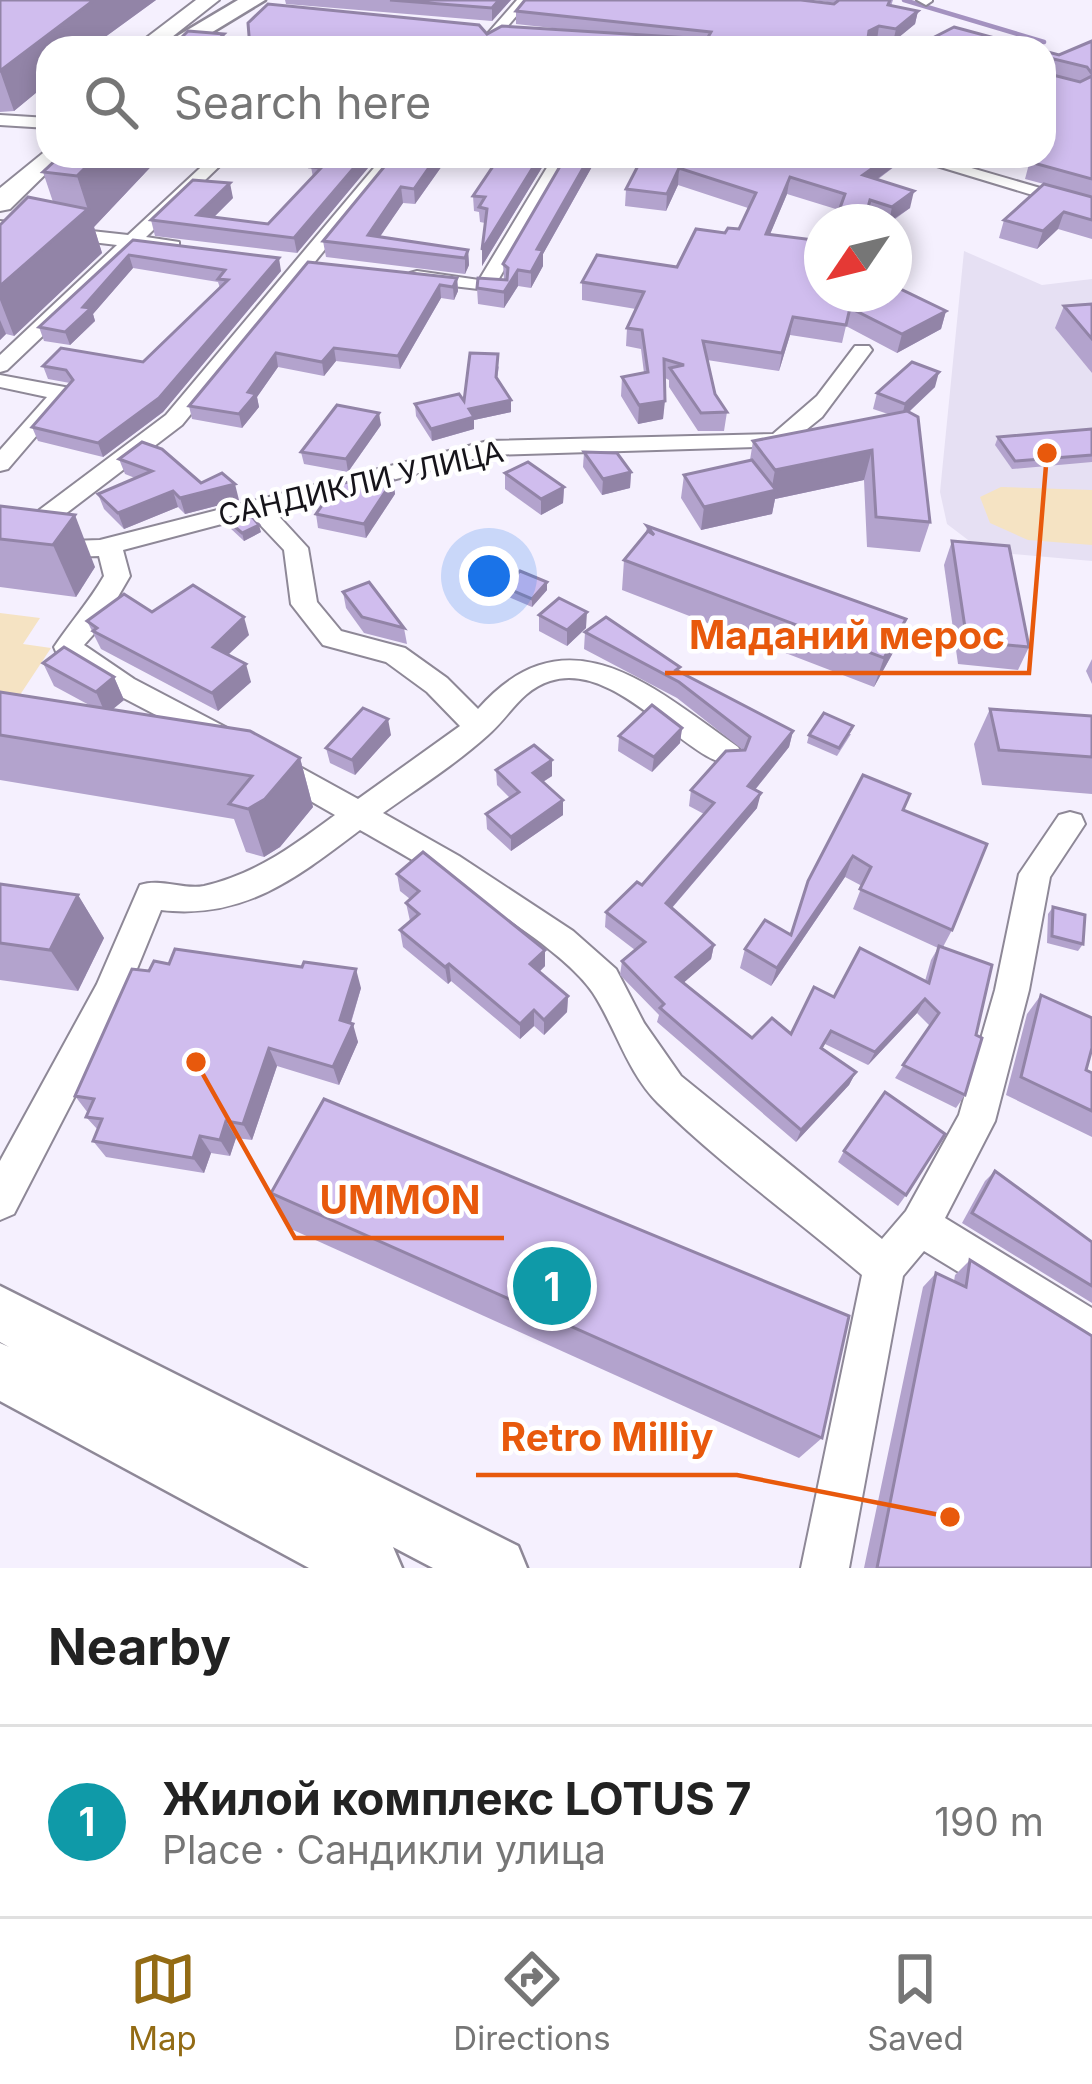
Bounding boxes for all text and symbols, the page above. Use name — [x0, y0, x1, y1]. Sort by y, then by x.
search box — [36, 36, 1056, 168]
icon: search — [78, 69, 144, 135]
text: Search here — [174, 75, 431, 130]
north arrow — [804, 204, 912, 312]
street label: САНДИКЛИ УЛИЦА — [215, 433, 507, 533]
your location — [459, 546, 519, 606]
callout: Маданий мерос — [665, 598, 1029, 673]
text: Маданий мерос — [689, 611, 1005, 658]
callout: UMMON — [295, 1163, 504, 1238]
text: UMMON — [320, 1176, 481, 1223]
pin: 1 — [513, 1241, 591, 1331]
callout: Retro Milliy — [476, 1400, 737, 1475]
text: Retro Milliy — [501, 1413, 713, 1460]
text: Nearby — [48, 1616, 231, 1677]
text: Жилой комплекс LOTUS 7 — [162, 1771, 752, 1826]
text: 1 — [79, 1798, 95, 1845]
text: 190 m — [934, 1798, 1044, 1845]
text: Place · Сандикли улица — [162, 1826, 606, 1873]
tab: Map — [128, 1946, 197, 2058]
tab: Directions — [453, 1946, 611, 2058]
tab: Saved — [867, 1946, 964, 2058]

